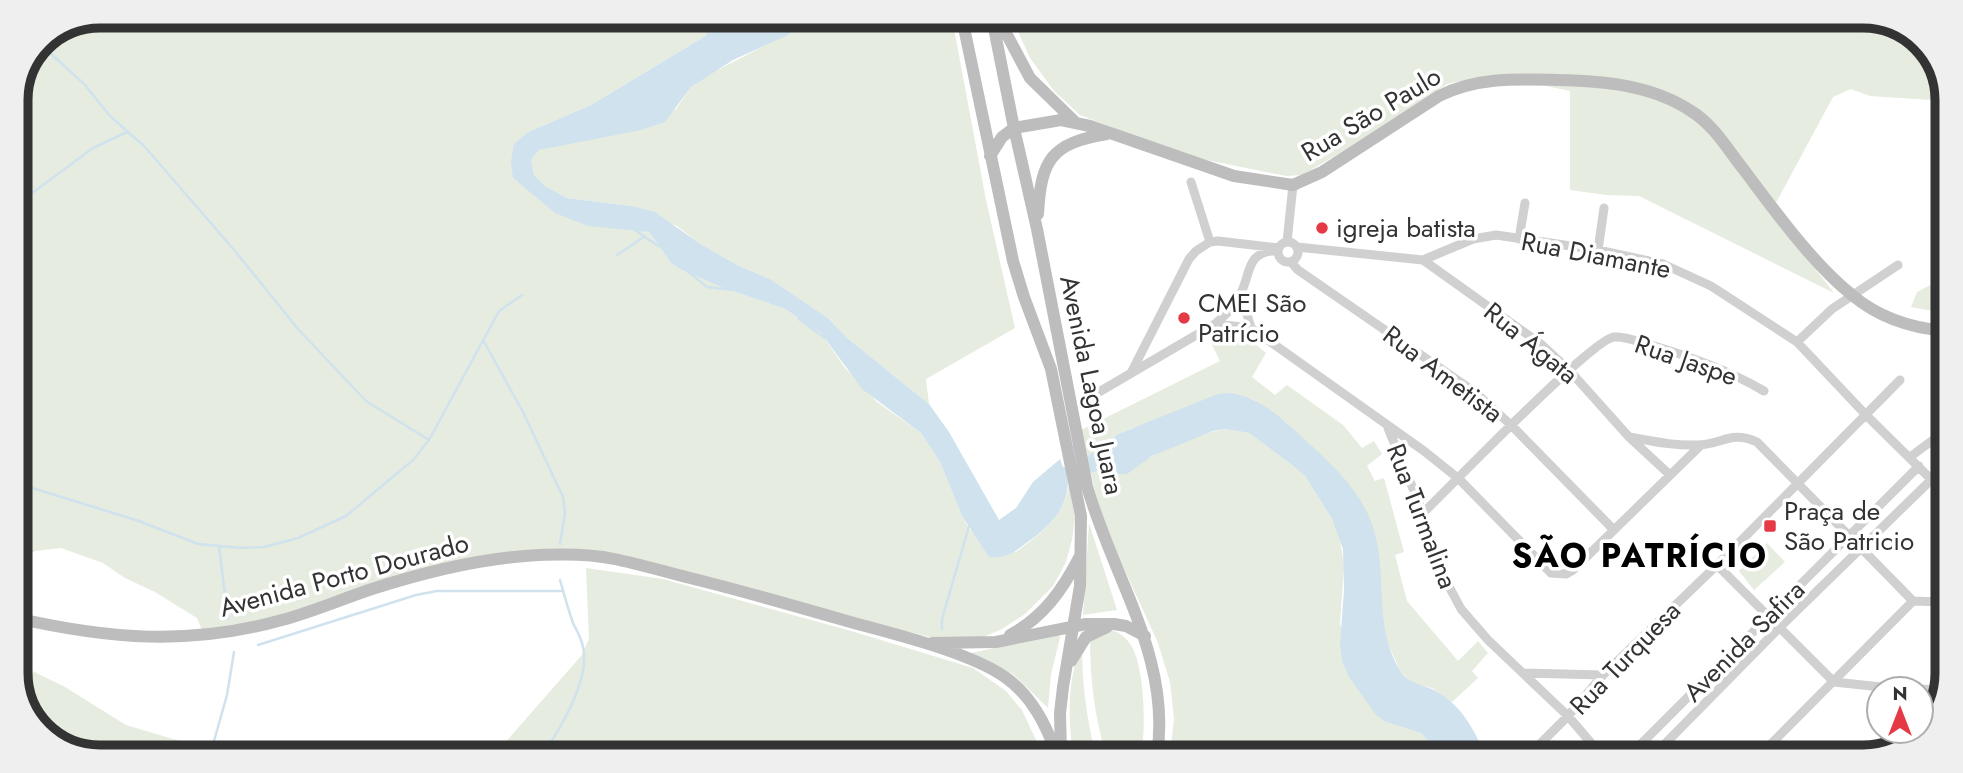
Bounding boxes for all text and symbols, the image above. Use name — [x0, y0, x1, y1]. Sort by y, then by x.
street label: Rua São Paulo — [1294, 57, 1448, 171]
place label: igreja batista — [1336, 209, 1476, 247]
marker: igreja batista — [1314, 220, 1330, 236]
street label: Rua Diamante — [1518, 222, 1674, 288]
street label: Avenida Lagoa Juara — [1050, 272, 1134, 498]
place label: CMEI São Patrício — [1198, 284, 1306, 352]
street label: Rua Ágata — [1476, 293, 1586, 393]
marker: CMEI São Patrício — [1176, 310, 1192, 326]
street label: Rua Ametista — [1375, 316, 1511, 432]
street label: Rua Jaspe — [1630, 325, 1742, 395]
street label: Rua Turmalina — [1377, 438, 1467, 594]
place label: Praça de São Patricio — [1784, 492, 1914, 560]
marker: Praça de São Patricio — [1762, 518, 1778, 534]
street label: Avenida Porto Dourado — [215, 523, 473, 627]
district label: SÃO PATRÍCIO — [1512, 532, 1768, 579]
street label: Avenida Safira — [1675, 572, 1813, 710]
street label: Rua Turquesa — [1561, 592, 1689, 724]
north arrow — [1865, 675, 1935, 745]
text: N — [1892, 680, 1908, 707]

